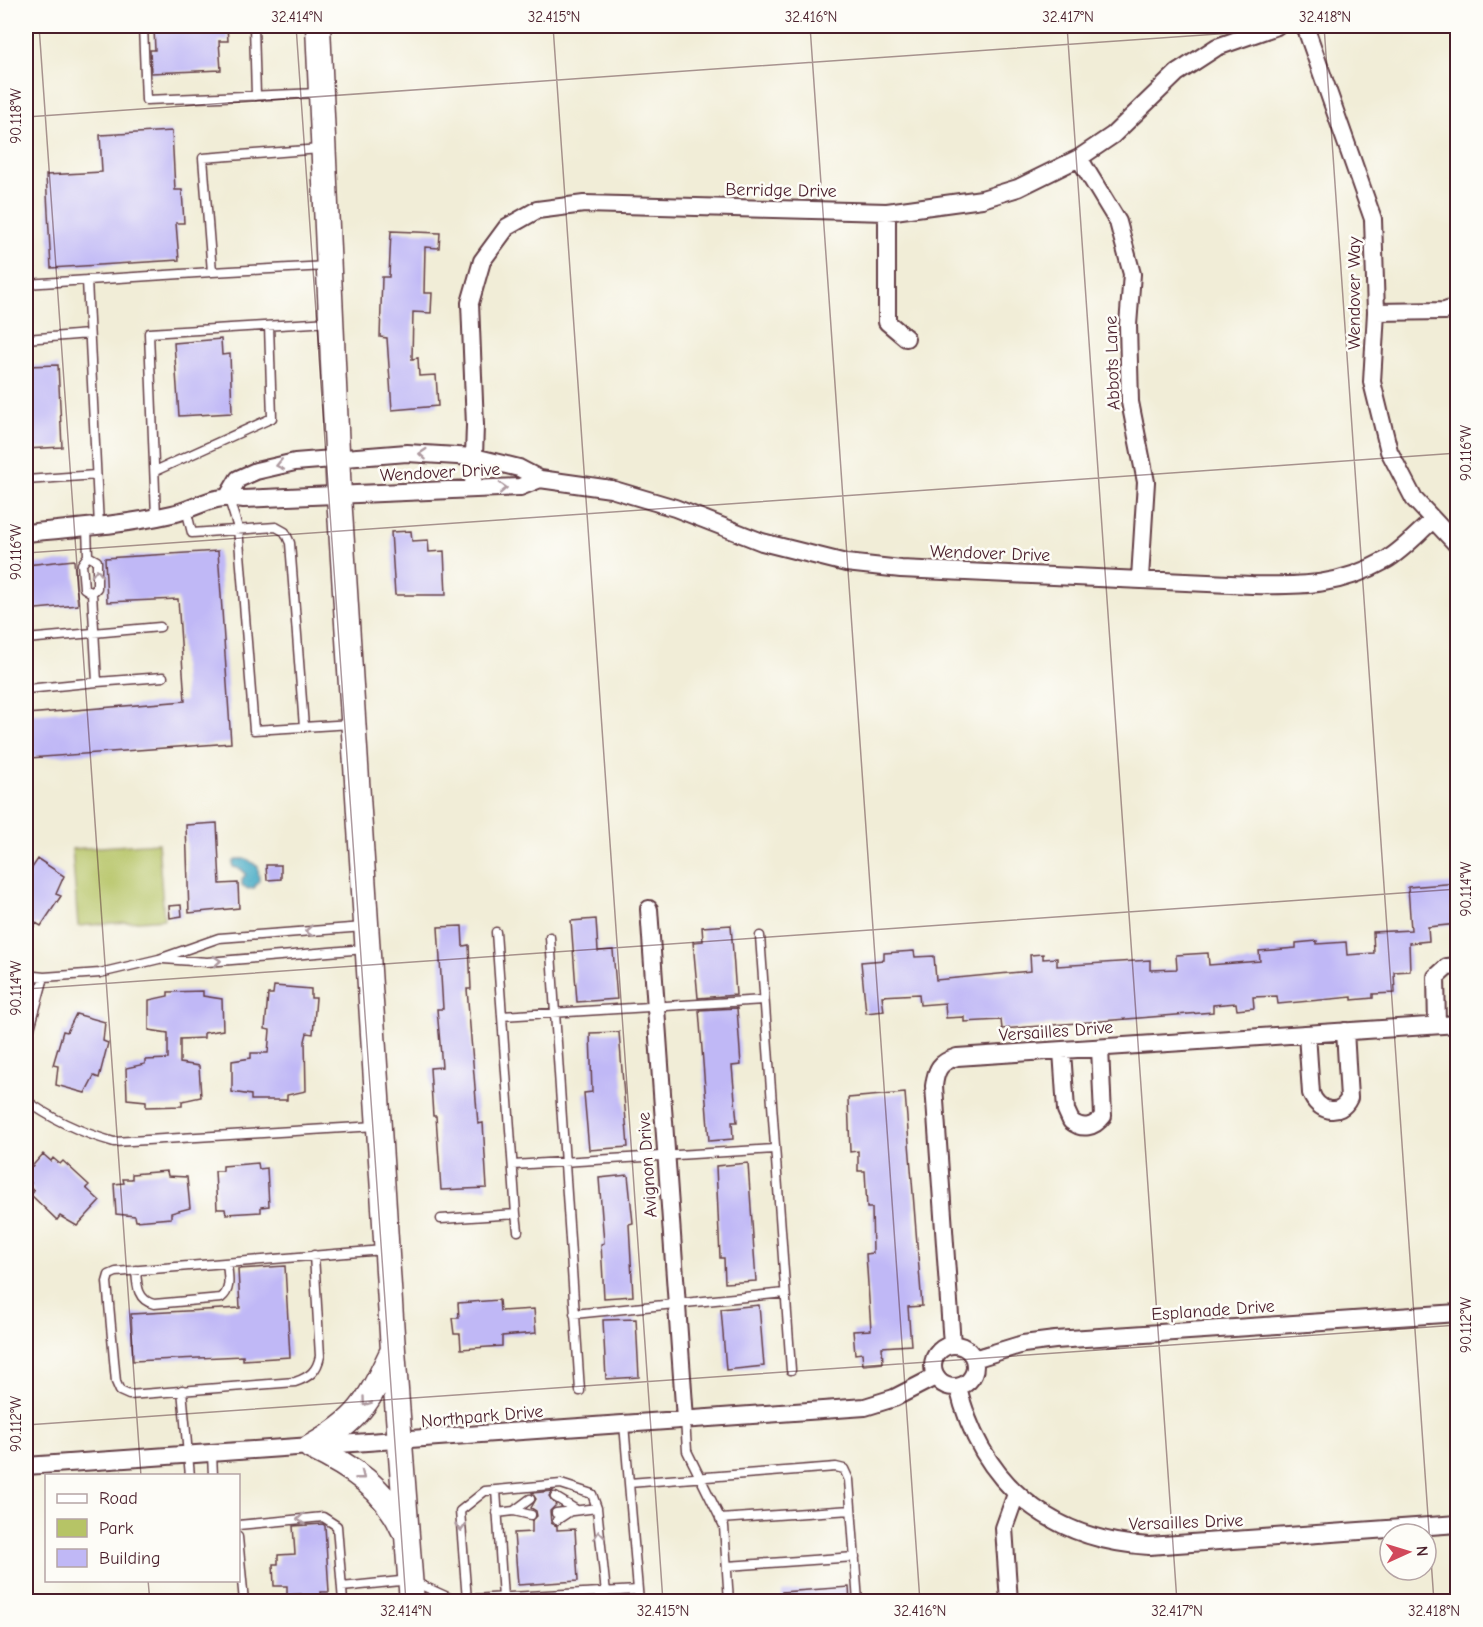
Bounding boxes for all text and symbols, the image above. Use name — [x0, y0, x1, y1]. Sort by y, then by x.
text: 32.414°N — [271, 8, 323, 26]
text: 32.415°N — [528, 8, 580, 26]
text: 32.416°N — [785, 8, 837, 26]
text: 32.417°N — [1042, 8, 1094, 26]
text: 32.418°N — [1299, 8, 1351, 26]
text: 90.118°W — [7, 88, 25, 144]
street label: Berridge Drive — [725, 179, 837, 202]
street label: Wendover Way — [1344, 235, 1365, 350]
street label: Abbots Lane — [1100, 315, 1125, 411]
text: 90.116°W — [1457, 425, 1475, 481]
one-way arrow — [419, 447, 428, 460]
one-way arrow — [275, 458, 285, 471]
street label: Wendover Drive — [379, 459, 501, 486]
one-way arrow — [498, 481, 507, 494]
text: 90.116°W — [7, 524, 25, 580]
street label: Wendover Drive — [930, 541, 1050, 566]
one-way arrow — [91, 569, 103, 578]
text: 90.114°W — [1457, 861, 1475, 917]
one-way arrow — [305, 924, 314, 937]
one-way arrow — [213, 955, 222, 968]
text: 90.114°W — [7, 960, 25, 1016]
street label: Versailles Drive — [998, 1017, 1114, 1046]
street label: Avignon Drive — [633, 1111, 662, 1218]
street label: Esplanade Drive — [1151, 1296, 1275, 1325]
text: 90.112°W — [1457, 1297, 1475, 1353]
one-way arrow — [362, 1395, 373, 1406]
text: 90.112°W — [7, 1396, 25, 1452]
street label: Northpark Drive — [420, 1401, 544, 1432]
one-way arrow — [355, 1469, 366, 1480]
legend — [45, 1474, 240, 1582]
text: Road — [99, 1488, 138, 1509]
street label: Versailles Drive — [1128, 1510, 1244, 1535]
one-way arrow — [296, 1512, 305, 1525]
text: Park — [99, 1518, 134, 1539]
one-way arrow — [455, 1522, 468, 1531]
north arrow — [1378, 1522, 1438, 1582]
one-way arrow — [593, 1530, 606, 1539]
text: N — [1413, 1545, 1431, 1557]
text: Building — [99, 1548, 161, 1569]
text: 32.414°N — [380, 1602, 432, 1620]
text: 32.415°N — [637, 1602, 689, 1620]
text: 32.416°N — [894, 1602, 946, 1620]
text: 32.417°N — [1151, 1602, 1203, 1620]
text: 32.418°N — [1408, 1602, 1460, 1620]

